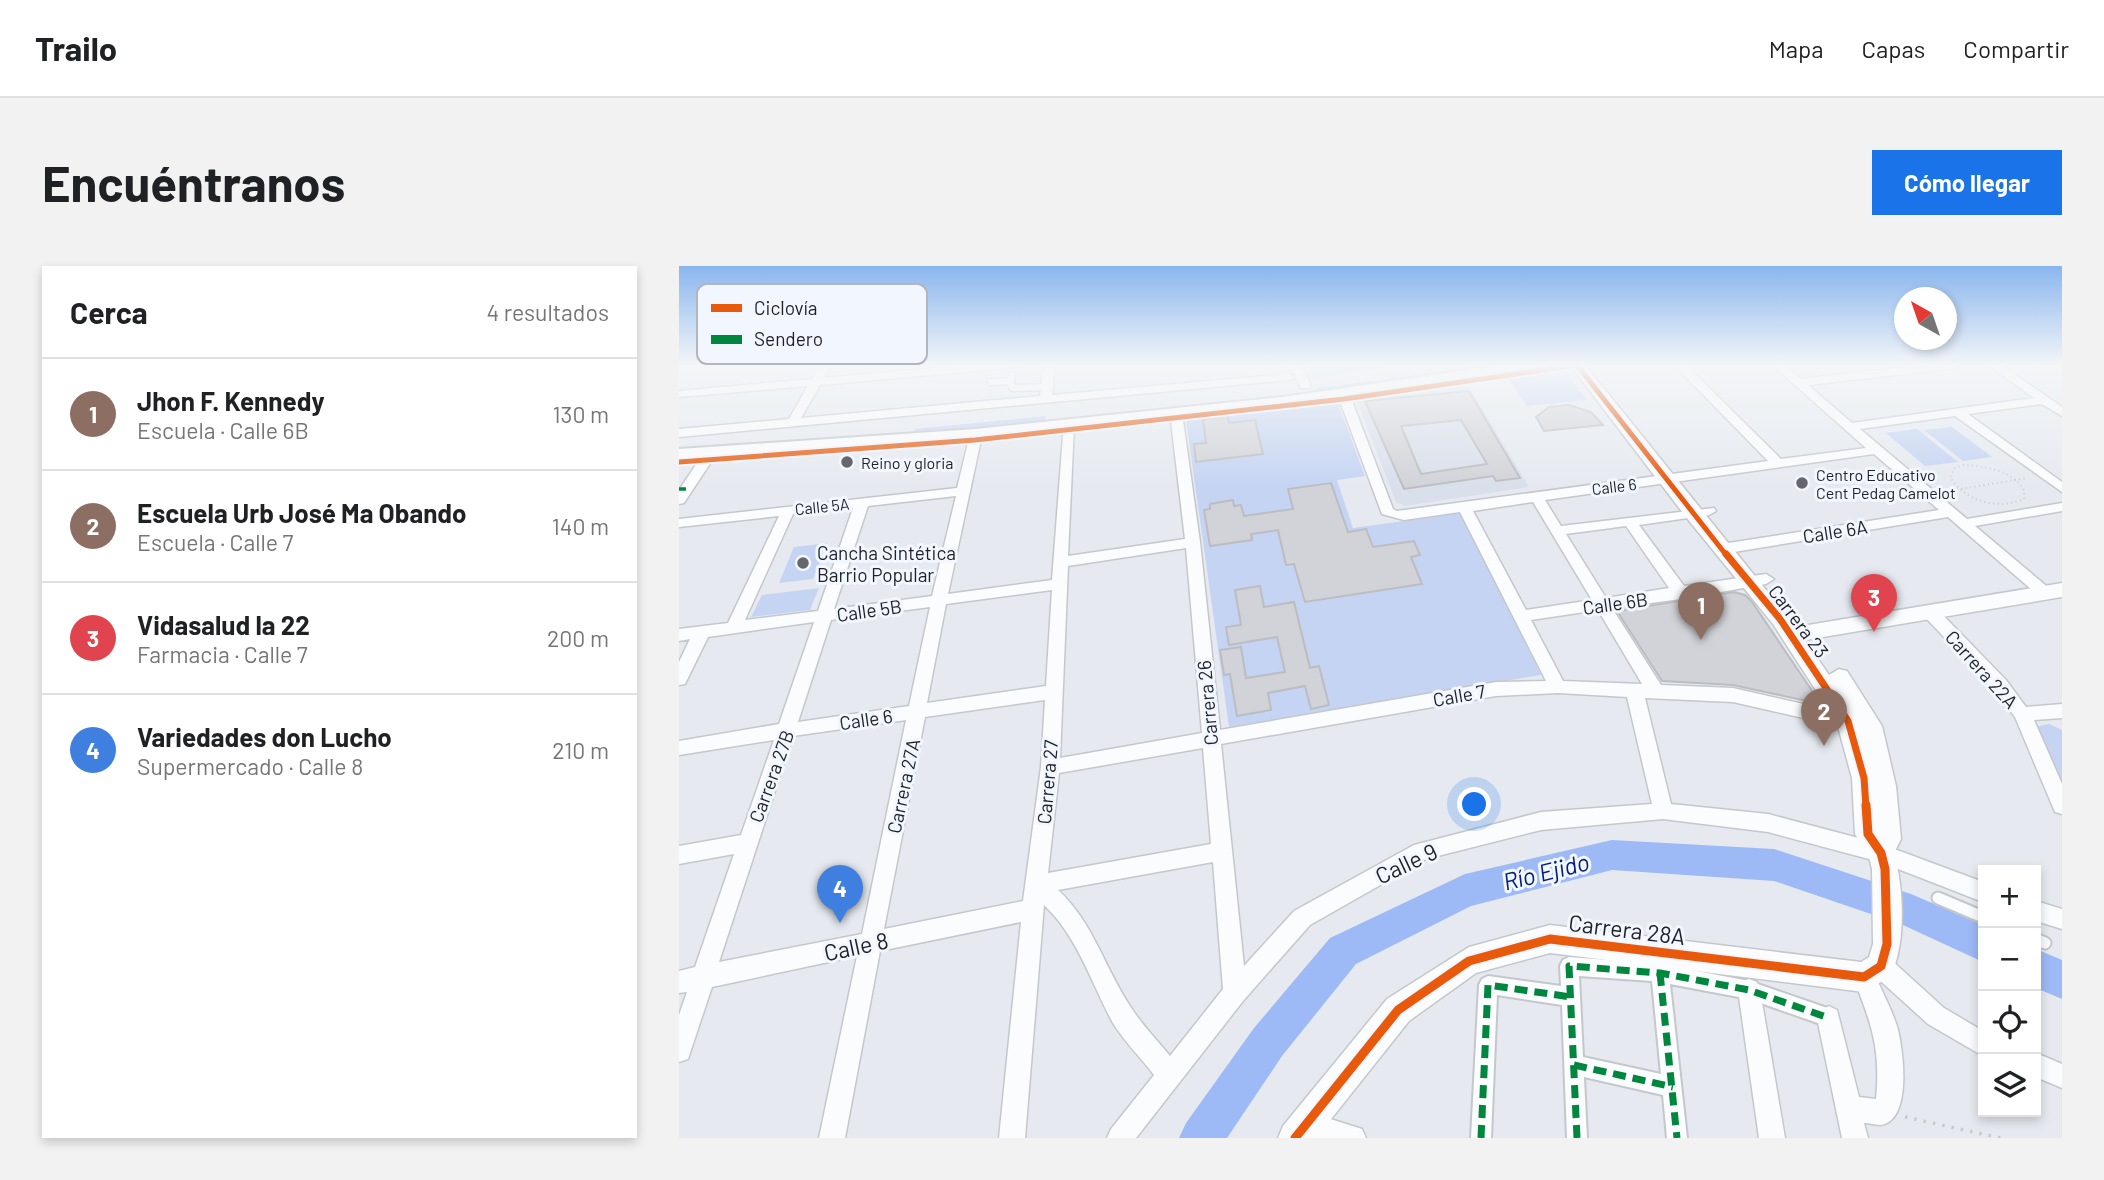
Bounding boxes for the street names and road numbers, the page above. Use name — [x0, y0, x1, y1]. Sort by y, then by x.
street label: Calle 6 — [1590, 474, 1638, 498]
street label: Calle 5A — [794, 494, 851, 518]
street label: Calle 6A — [1801, 515, 1869, 547]
street label: Carrera 23 — [1764, 580, 1834, 662]
street label: Calle 6B — [1581, 587, 1649, 619]
street label: Calle 5B — [835, 594, 903, 626]
street label: Carrera 22A — [1941, 625, 2023, 713]
street label: Carrera 26 — [1192, 659, 1222, 747]
street label: Calle 7 — [1431, 679, 1487, 711]
street label: Calle 6 — [838, 704, 894, 734]
street label: Carrera 27B — [744, 727, 798, 825]
street label: Carrera 27A — [882, 737, 924, 835]
street label: Carrera 27 — [1032, 739, 1062, 825]
street label: Calle 9 — [1371, 837, 1441, 889]
street label: Carrera 28A — [1567, 908, 1687, 950]
street label: Calle 8 — [821, 926, 891, 966]

